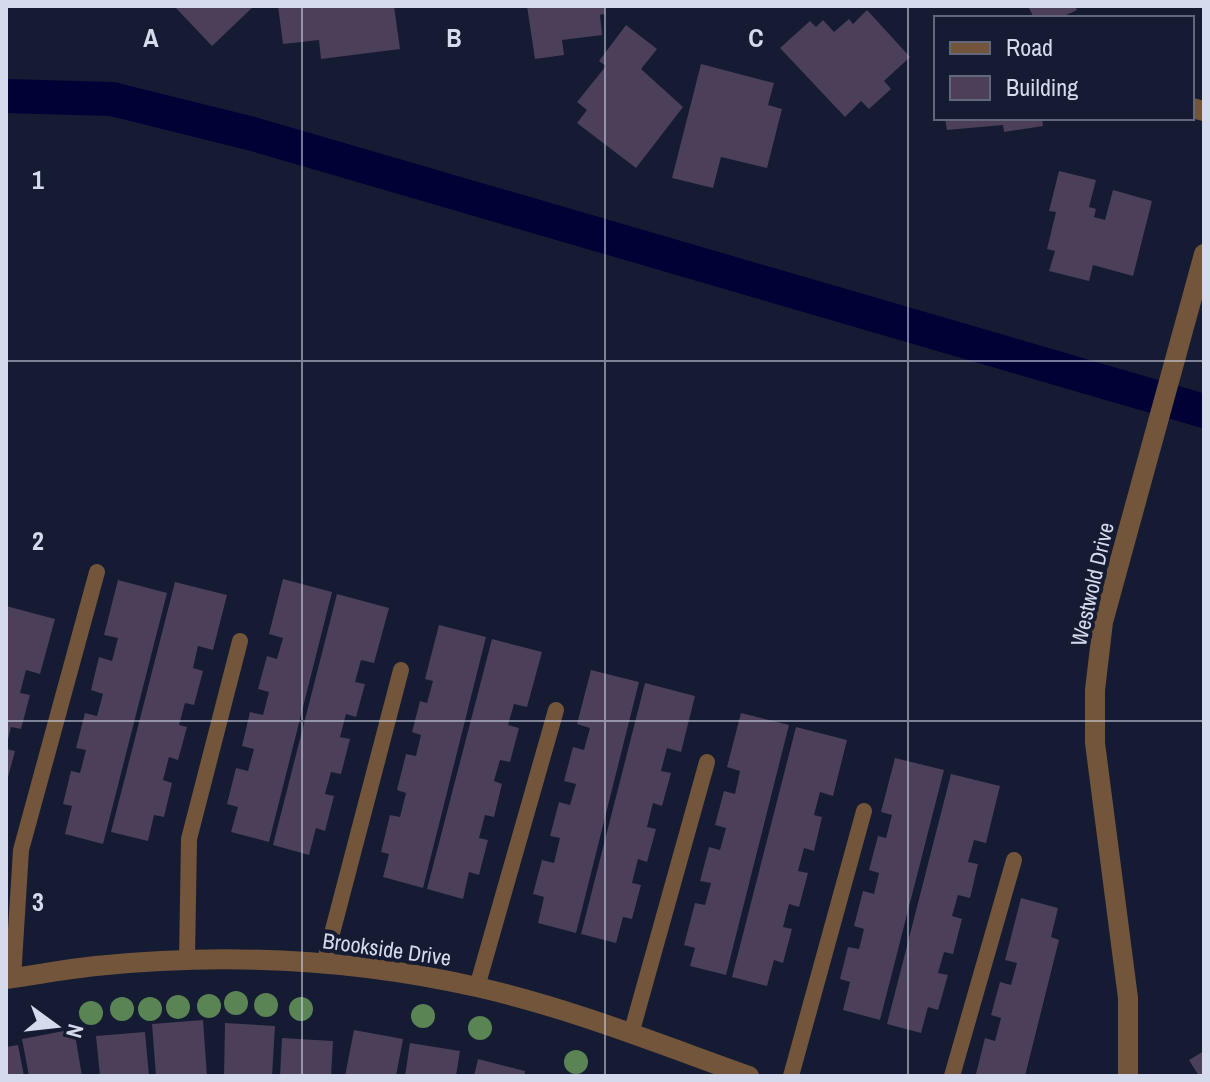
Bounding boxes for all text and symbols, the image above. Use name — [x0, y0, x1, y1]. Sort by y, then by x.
legend — [934, 16, 1194, 120]
text: A — [143, 20, 159, 55]
text: B — [446, 20, 462, 55]
text: C — [748, 20, 764, 55]
text: Road — [1006, 31, 1053, 63]
text: Building — [1006, 71, 1078, 103]
text: 1 — [32, 162, 44, 197]
street label: Westwold Drive — [1063, 519, 1121, 649]
text: 2 — [32, 523, 44, 558]
text: 3 — [32, 884, 44, 919]
street label: Brookside Drive — [321, 925, 453, 973]
north arrow — [16, 986, 96, 1066]
text: N — [59, 1021, 91, 1041]

